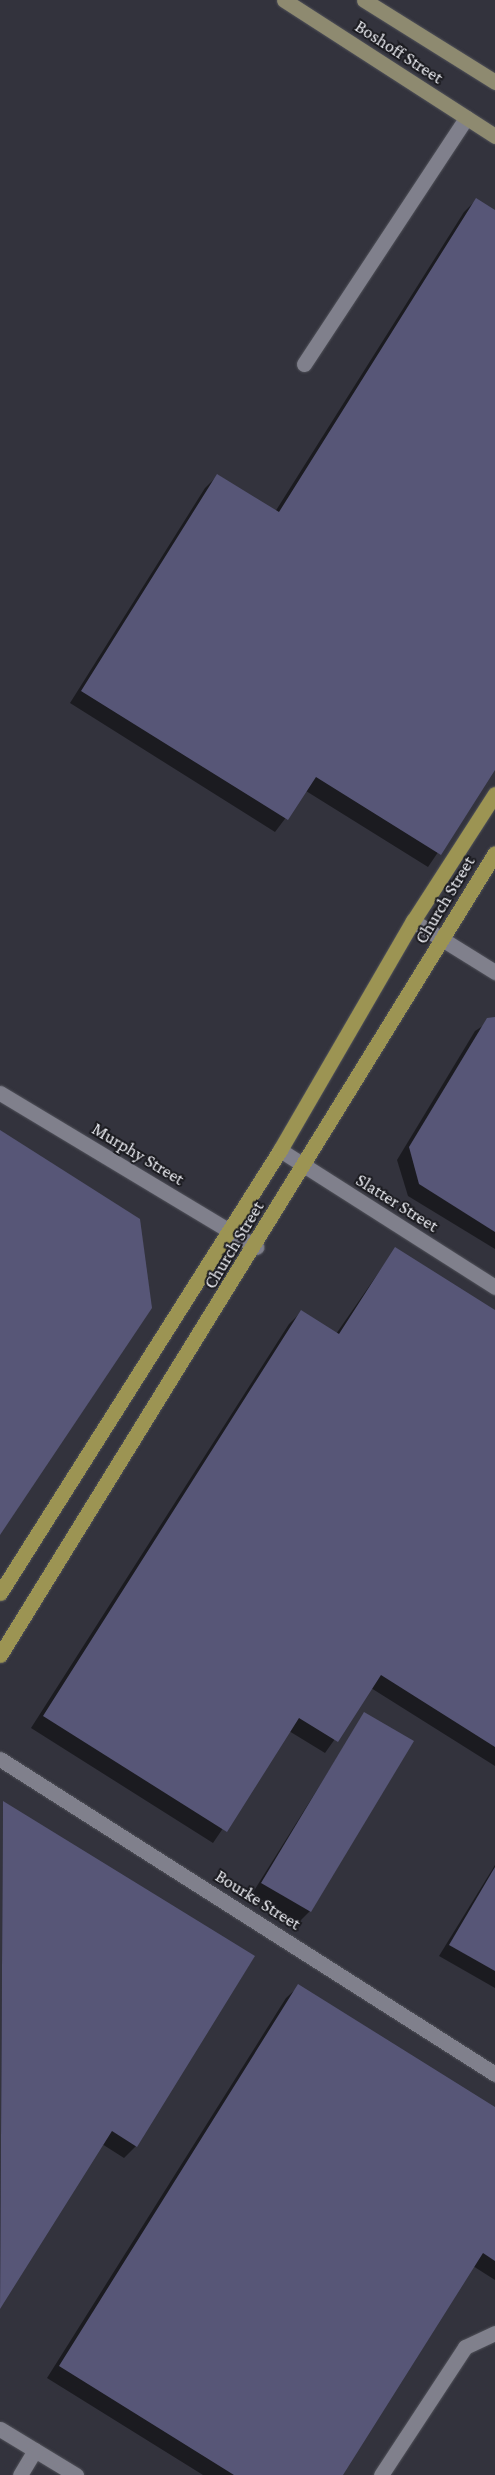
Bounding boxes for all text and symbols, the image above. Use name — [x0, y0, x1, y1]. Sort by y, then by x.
street label: Boshoff Street — [351, 16, 447, 88]
street label: Church Street — [410, 852, 480, 948]
street label: Murphy Street — [88, 1118, 188, 1190]
street label: Slatter Street — [352, 1169, 442, 1237]
street label: Church Street — [199, 1197, 269, 1293]
street label: Bourke Street — [211, 1865, 305, 1935]

